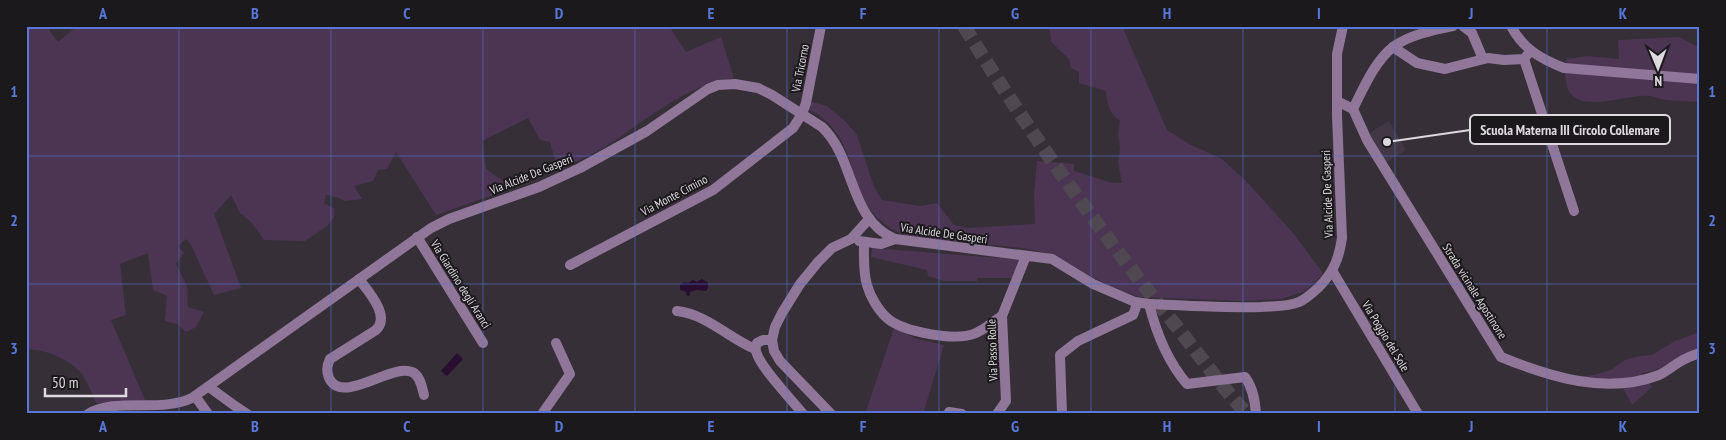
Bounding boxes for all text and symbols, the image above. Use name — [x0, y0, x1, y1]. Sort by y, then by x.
text: A — [98, 3, 108, 23]
text: B — [251, 3, 259, 23]
text: C — [403, 3, 411, 23]
text: D — [555, 3, 564, 23]
text: E — [708, 3, 715, 23]
text: F — [860, 3, 867, 23]
text: G — [1011, 3, 1019, 23]
text: H — [1163, 3, 1171, 23]
text: I — [1317, 3, 1321, 23]
text: J — [1468, 3, 1473, 23]
text: K — [1619, 3, 1628, 23]
north arrow — [1634, 42, 1684, 92]
street label: Via Tricorno — [788, 43, 812, 94]
text: N — [1654, 72, 1662, 90]
text: 1 — [10, 81, 18, 101]
text: 1 — [1708, 81, 1716, 101]
callout: Scuola Materna III Circolo Collemare — [1470, 115, 1670, 144]
text: Scuola Materna III Circolo Collemare — [1480, 121, 1660, 139]
street label: Via Alcide De Gasperi — [1318, 150, 1336, 239]
street label: Via Alcide De Gasperi — [487, 151, 575, 198]
street label: Via Monte Cimino — [637, 171, 710, 219]
text: 2 — [10, 210, 18, 230]
text: 2 — [1708, 210, 1716, 230]
street label: Via Alcide De Gasperi — [898, 219, 989, 247]
street label: Via Giardino degli Aranci — [427, 236, 494, 331]
street label: Strada vicinale Agostinone — [1440, 240, 1510, 342]
street label: Via Poggio del Sole — [1358, 297, 1413, 374]
street label: Via Passo Rolle — [983, 319, 1001, 382]
text: 3 — [10, 338, 18, 358]
text: 3 — [1708, 338, 1716, 358]
scale bar — [45, 365, 126, 397]
text: 50 m — [52, 373, 78, 392]
text: A — [98, 416, 108, 436]
text: B — [251, 416, 259, 436]
text: C — [403, 416, 411, 436]
text: D — [555, 416, 564, 436]
text: E — [708, 416, 715, 436]
text: F — [860, 416, 867, 436]
text: G — [1011, 416, 1019, 436]
text: H — [1163, 416, 1171, 436]
text: I — [1317, 416, 1321, 436]
text: J — [1468, 416, 1473, 436]
text: K — [1619, 416, 1628, 436]

